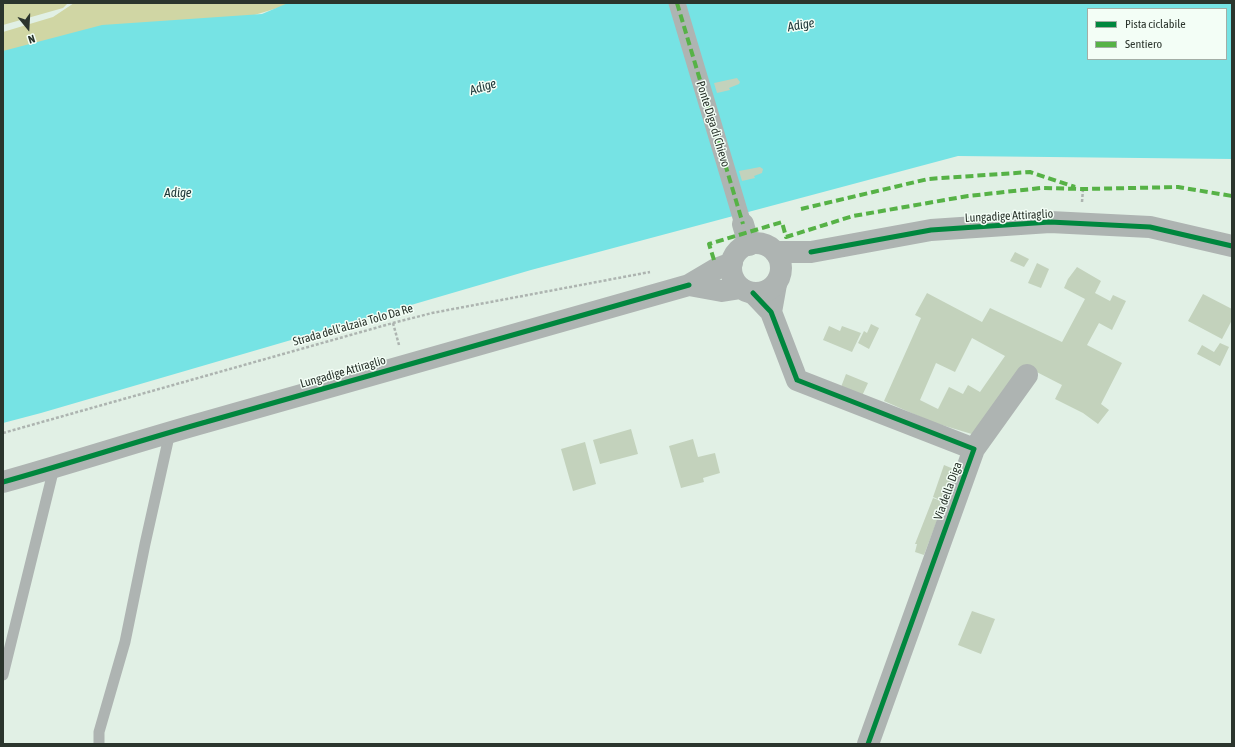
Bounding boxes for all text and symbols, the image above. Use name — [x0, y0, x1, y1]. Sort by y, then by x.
north arrow — [8, 8, 48, 48]
legend — [1087, 8, 1227, 60]
water label: Adige — [786, 15, 816, 35]
text: Pista ciclabile — [1125, 17, 1186, 31]
text: N — [27, 33, 37, 46]
text: Sentiero — [1125, 37, 1162, 51]
water label: Adige — [468, 76, 498, 98]
street label: Ponte Diga di Chievo — [693, 79, 733, 169]
water label: Adige — [164, 185, 192, 201]
street label: Lungadige Attiraglio — [964, 206, 1054, 226]
street label: Strada dell'alzaia Tolo Da Re — [291, 301, 415, 349]
street label: Lungadige Attiraglio — [299, 353, 387, 391]
street label: Via della Diga — [931, 460, 965, 522]

